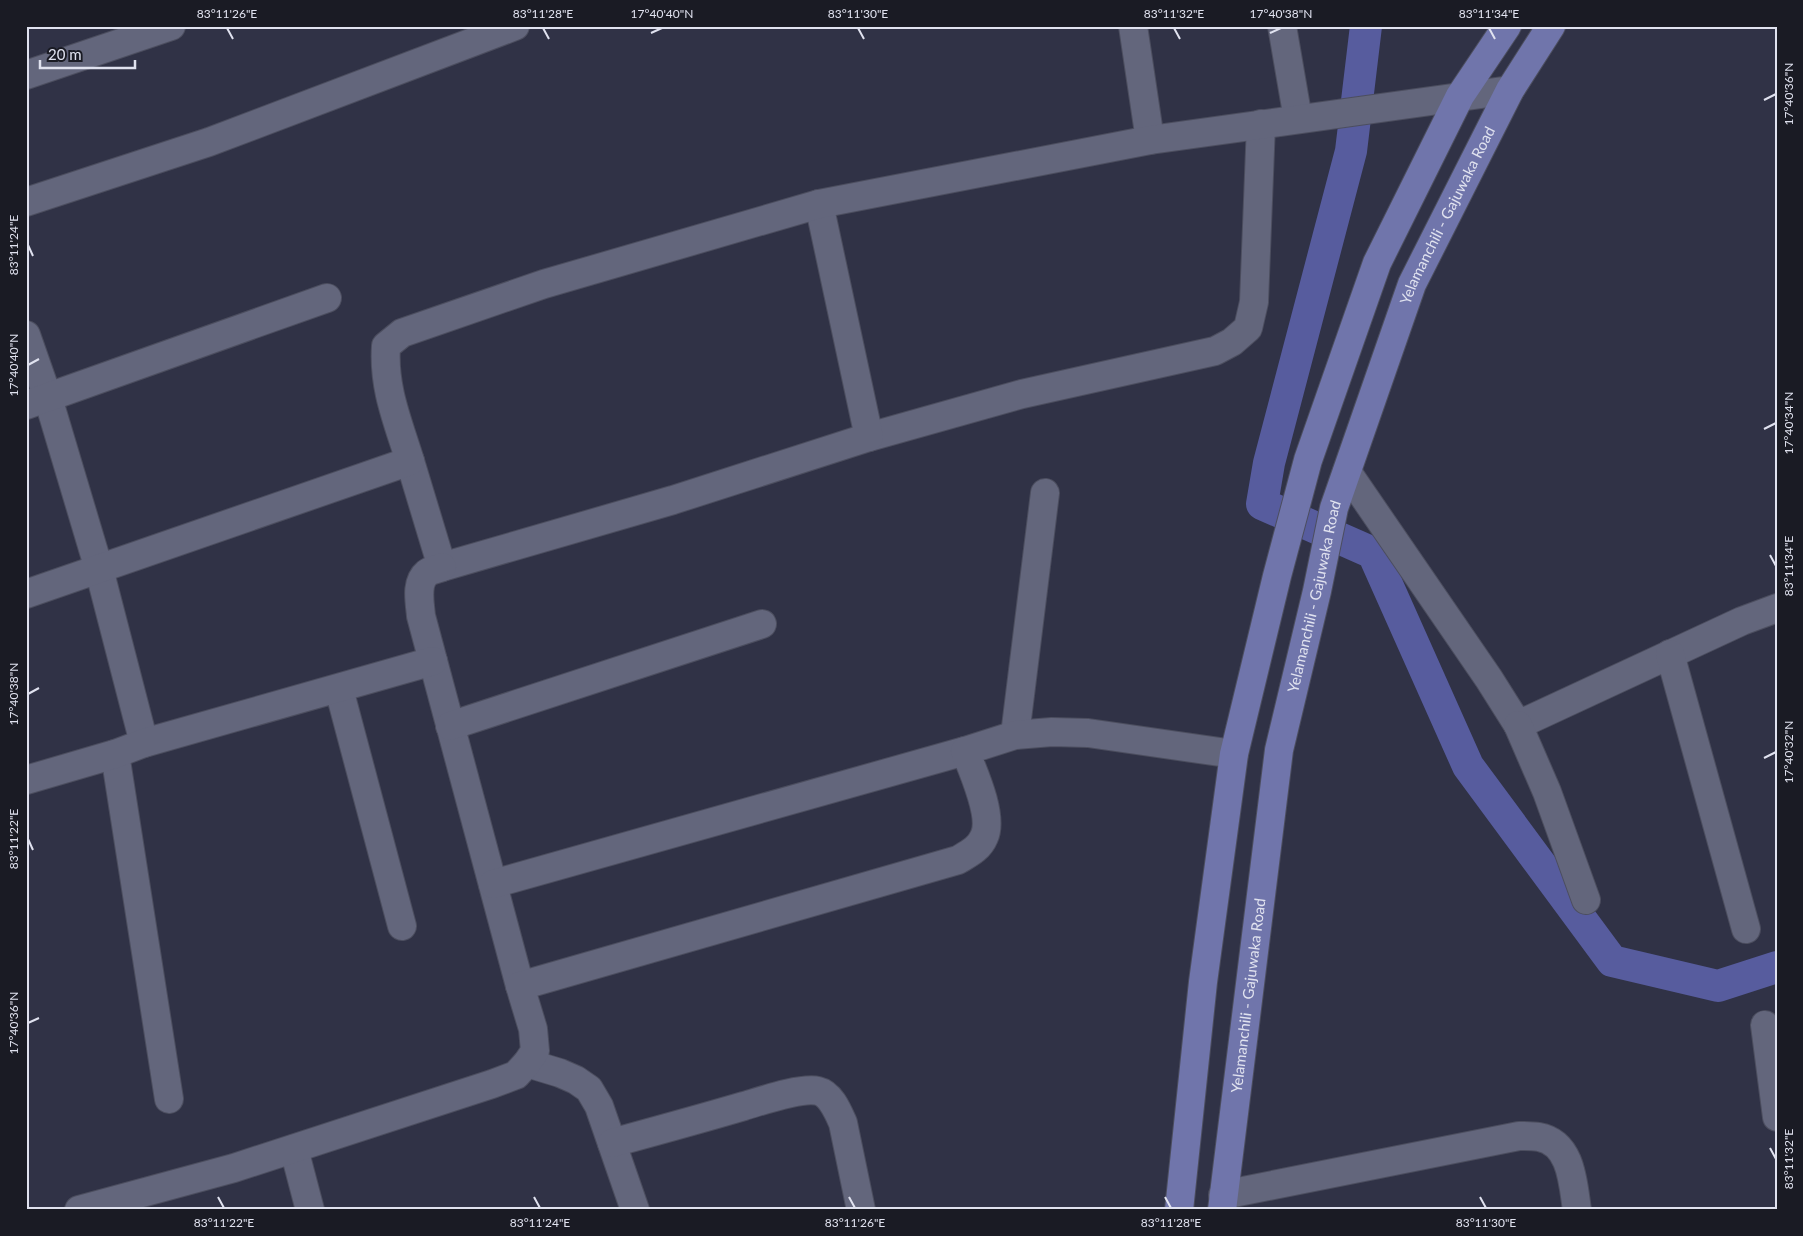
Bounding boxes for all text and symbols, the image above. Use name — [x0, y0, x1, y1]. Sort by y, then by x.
text: 83°11'26"E — [197, 6, 257, 21]
text: 83°11'28"E — [513, 6, 573, 21]
text: 17°40'40"N — [631, 6, 693, 21]
text: 83°11'30"E — [828, 6, 888, 21]
text: 83°11'32"E — [1144, 6, 1204, 21]
text: 17°40'38"N — [1250, 6, 1312, 21]
text: 83°11'34"E — [1459, 6, 1519, 21]
scale bar — [40, 38, 135, 70]
text: 20 m — [48, 45, 82, 63]
text: 17°40'36"N — [1781, 63, 1796, 125]
street label: Yelamanchili - Gajuwaka Road — [1396, 123, 1498, 306]
text: 83°11'24"E — [6, 215, 21, 275]
text: 17°40'40"N — [6, 334, 21, 396]
text: 17°40'34"N — [1781, 392, 1796, 454]
street label: Yelamanchili - Gajuwaka Road — [1283, 498, 1344, 694]
text: 83°11'34"E — [1781, 536, 1796, 596]
text: 17°40'38"N — [6, 663, 21, 725]
text: 17°40'32"N — [1781, 721, 1796, 783]
text: 83°11'22"E — [6, 809, 21, 869]
street label: Yelamanchili - Gajuwaka Road — [1227, 897, 1269, 1094]
text: 17°40'36"N — [6, 992, 21, 1054]
text: 83°11'32"E — [1781, 1129, 1796, 1189]
text: 83°11'22"E — [194, 1215, 254, 1230]
text: 83°11'24"E — [510, 1215, 570, 1230]
text: 83°11'26"E — [825, 1215, 885, 1230]
text: 83°11'28"E — [1141, 1215, 1201, 1230]
text: 83°11'30"E — [1456, 1215, 1516, 1230]

